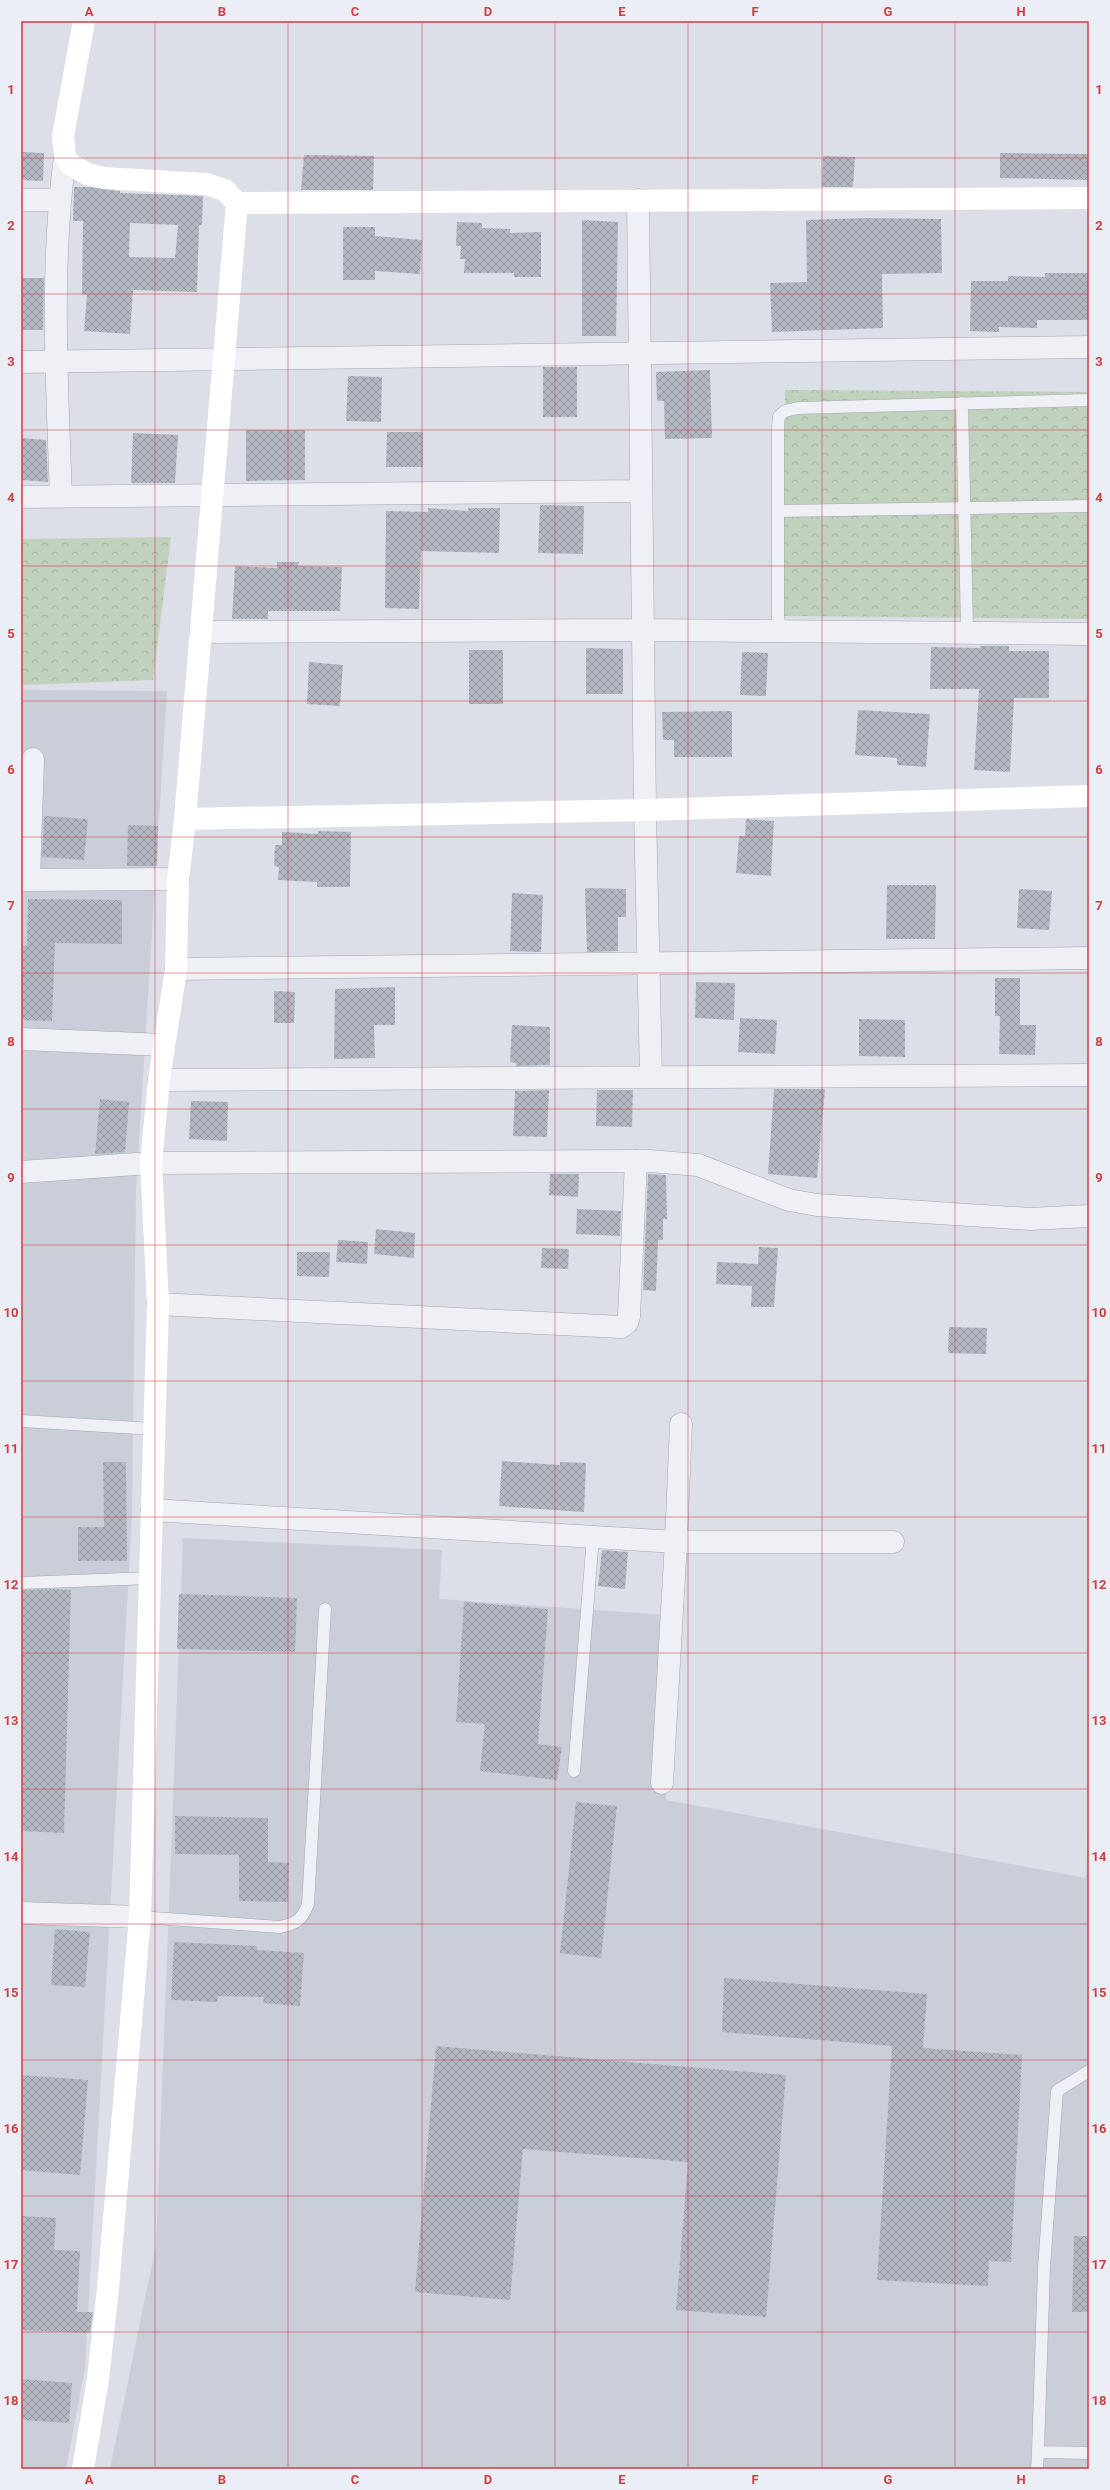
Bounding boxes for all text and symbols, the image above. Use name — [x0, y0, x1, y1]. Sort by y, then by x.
text: A — [85, 4, 94, 19]
text: B — [218, 4, 226, 19]
text: C — [351, 4, 360, 19]
text: D — [484, 4, 492, 19]
text: E — [618, 4, 626, 19]
text: F — [751, 4, 759, 19]
text: G — [884, 4, 893, 19]
text: H — [1016, 4, 1026, 19]
text: 1 — [7, 82, 15, 97]
text: 1 — [1095, 82, 1103, 97]
text: 2 — [7, 218, 15, 233]
text: 2 — [1095, 218, 1103, 233]
text: 3 — [7, 354, 15, 369]
text: 3 — [1095, 354, 1103, 369]
text: 4 — [7, 490, 15, 505]
text: 4 — [1095, 490, 1103, 505]
text: 5 — [7, 626, 15, 641]
text: 5 — [1095, 626, 1103, 641]
text: 6 — [7, 762, 15, 777]
text: 6 — [1095, 762, 1103, 777]
text: 7 — [7, 898, 15, 913]
text: 7 — [1095, 898, 1103, 913]
text: 8 — [7, 1034, 15, 1049]
text: 8 — [1095, 1034, 1103, 1049]
text: 9 — [7, 1170, 15, 1185]
text: 9 — [1095, 1170, 1103, 1185]
text: 10 — [4, 1305, 18, 1320]
text: 10 — [1092, 1305, 1106, 1320]
text: 11 — [4, 1441, 18, 1456]
text: 11 — [1092, 1441, 1106, 1456]
text: 12 — [4, 1577, 18, 1592]
text: 12 — [1092, 1577, 1106, 1592]
text: 13 — [4, 1713, 18, 1728]
text: 13 — [1092, 1713, 1106, 1728]
text: 14 — [4, 1849, 19, 1864]
text: 14 — [1092, 1849, 1107, 1864]
text: 15 — [4, 1985, 18, 2000]
text: 15 — [1092, 1985, 1106, 2000]
text: 16 — [4, 2121, 19, 2136]
text: 16 — [1092, 2121, 1107, 2136]
text: 17 — [4, 2257, 18, 2272]
text: 17 — [1092, 2257, 1106, 2272]
text: 18 — [4, 2393, 18, 2408]
text: 18 — [1092, 2393, 1106, 2408]
text: A — [85, 2472, 94, 2487]
text: B — [218, 2472, 226, 2487]
text: C — [351, 2472, 360, 2487]
text: D — [484, 2472, 492, 2487]
text: E — [618, 2472, 626, 2487]
text: F — [751, 2472, 759, 2487]
text: G — [884, 2472, 893, 2487]
text: H — [1016, 2472, 1026, 2487]

